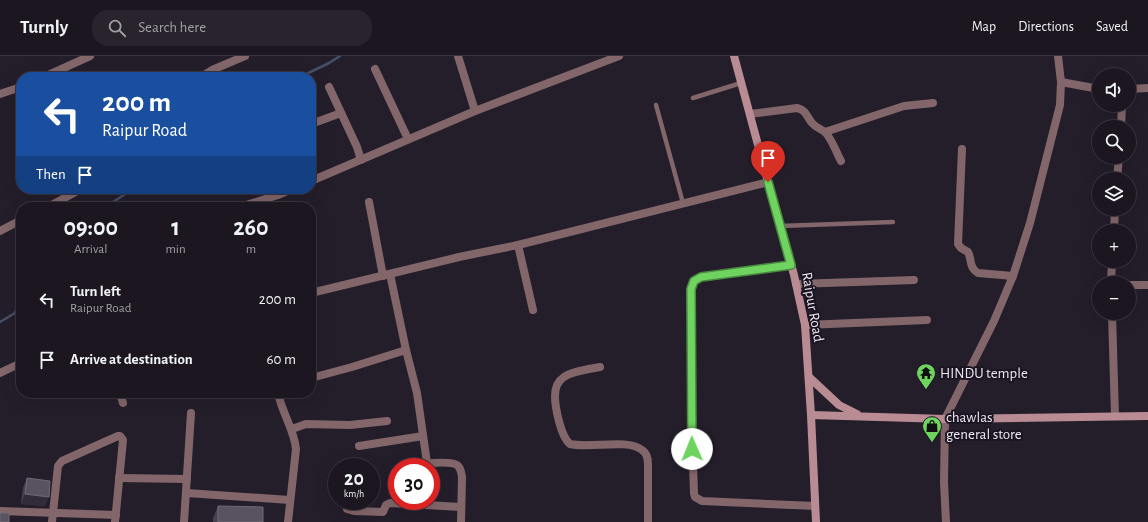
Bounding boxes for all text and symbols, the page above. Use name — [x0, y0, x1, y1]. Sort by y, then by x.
search box — [92, 10, 372, 46]
icon: search — [106, 17, 128, 39]
text: Turnly — [20, 18, 68, 37]
text: Search here — [138, 20, 206, 35]
text: Map — [972, 20, 996, 34]
text: Directions — [1018, 20, 1074, 34]
text: Saved — [1096, 20, 1128, 34]
map controls — [1092, 68, 1136, 320]
button: sound — [1092, 68, 1136, 112]
icon: left — [36, 88, 88, 140]
text: 200 m — [102, 89, 171, 117]
button: search — [1092, 120, 1136, 164]
text: Raipur Road — [102, 122, 187, 140]
pin — [751, 141, 785, 182]
icon: arrive — [757, 147, 779, 169]
icon: arrive — [74, 164, 96, 186]
text: Then — [36, 167, 66, 182]
button: layers — [1092, 172, 1136, 216]
text: 09:00 — [63, 216, 118, 240]
text: 1 — [171, 216, 180, 240]
text: 260 — [233, 216, 269, 240]
button: + — [1092, 224, 1136, 268]
text: Arrival — [74, 243, 107, 256]
text: min — [165, 243, 186, 256]
text: m — [246, 243, 256, 256]
street label: Raipur Road — [799, 271, 826, 344]
button: − — [1092, 276, 1136, 320]
text: Turn left — [70, 284, 121, 299]
icon: left — [36, 289, 58, 311]
text: 200 m — [259, 292, 296, 307]
text: Raipur Road — [70, 302, 131, 315]
icon: arrive — [36, 349, 58, 371]
text: Arrive at destination — [70, 352, 193, 367]
text: 60 m — [267, 352, 296, 367]
temple icon: HINDU temple — [915, 362, 937, 390]
place label: HINDU temple — [940, 366, 1028, 381]
place label: chawlas general store — [946, 410, 1022, 442]
shop icon: chawlas general store — [921, 415, 943, 443]
position arrow — [671, 428, 713, 470]
speed limit sign: 30 — [388, 458, 440, 510]
text: 20 — [344, 469, 364, 489]
text: km/h — [344, 489, 364, 499]

